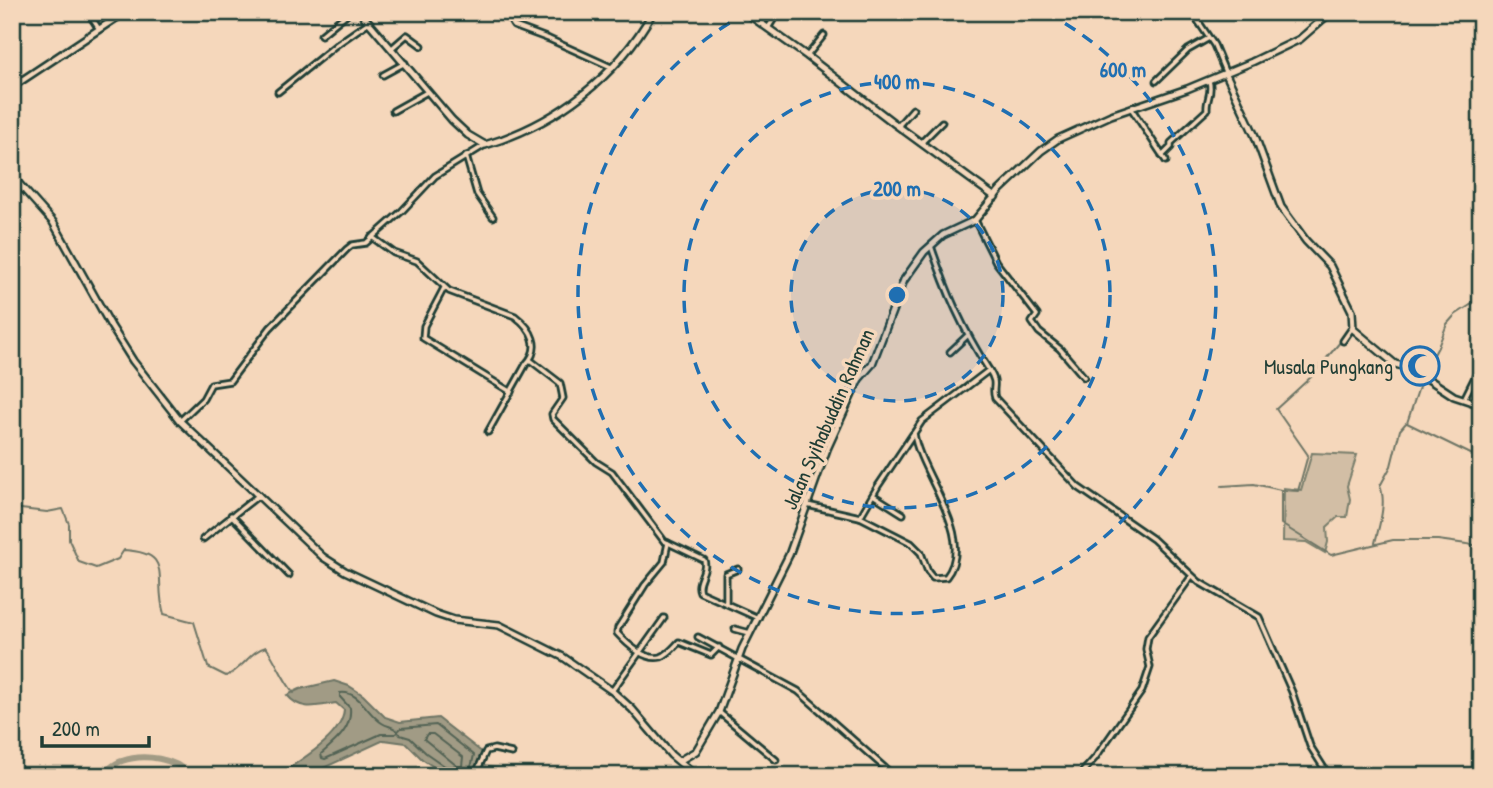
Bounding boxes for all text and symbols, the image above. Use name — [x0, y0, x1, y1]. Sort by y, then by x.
text: 600 m — [1100, 55, 1146, 84]
text: 400 m — [874, 67, 920, 96]
text: 200 m — [873, 174, 921, 203]
centre of rings — [885, 283, 909, 307]
street label: Jalan Syihabuddin Rahman — [775, 324, 881, 514]
mosque icon: Musala Pungkang — [1399, 345, 1441, 387]
place label: Musala Pungkang — [1264, 352, 1393, 381]
scale bar — [42, 704, 149, 748]
text: 200 m — [52, 714, 100, 743]

